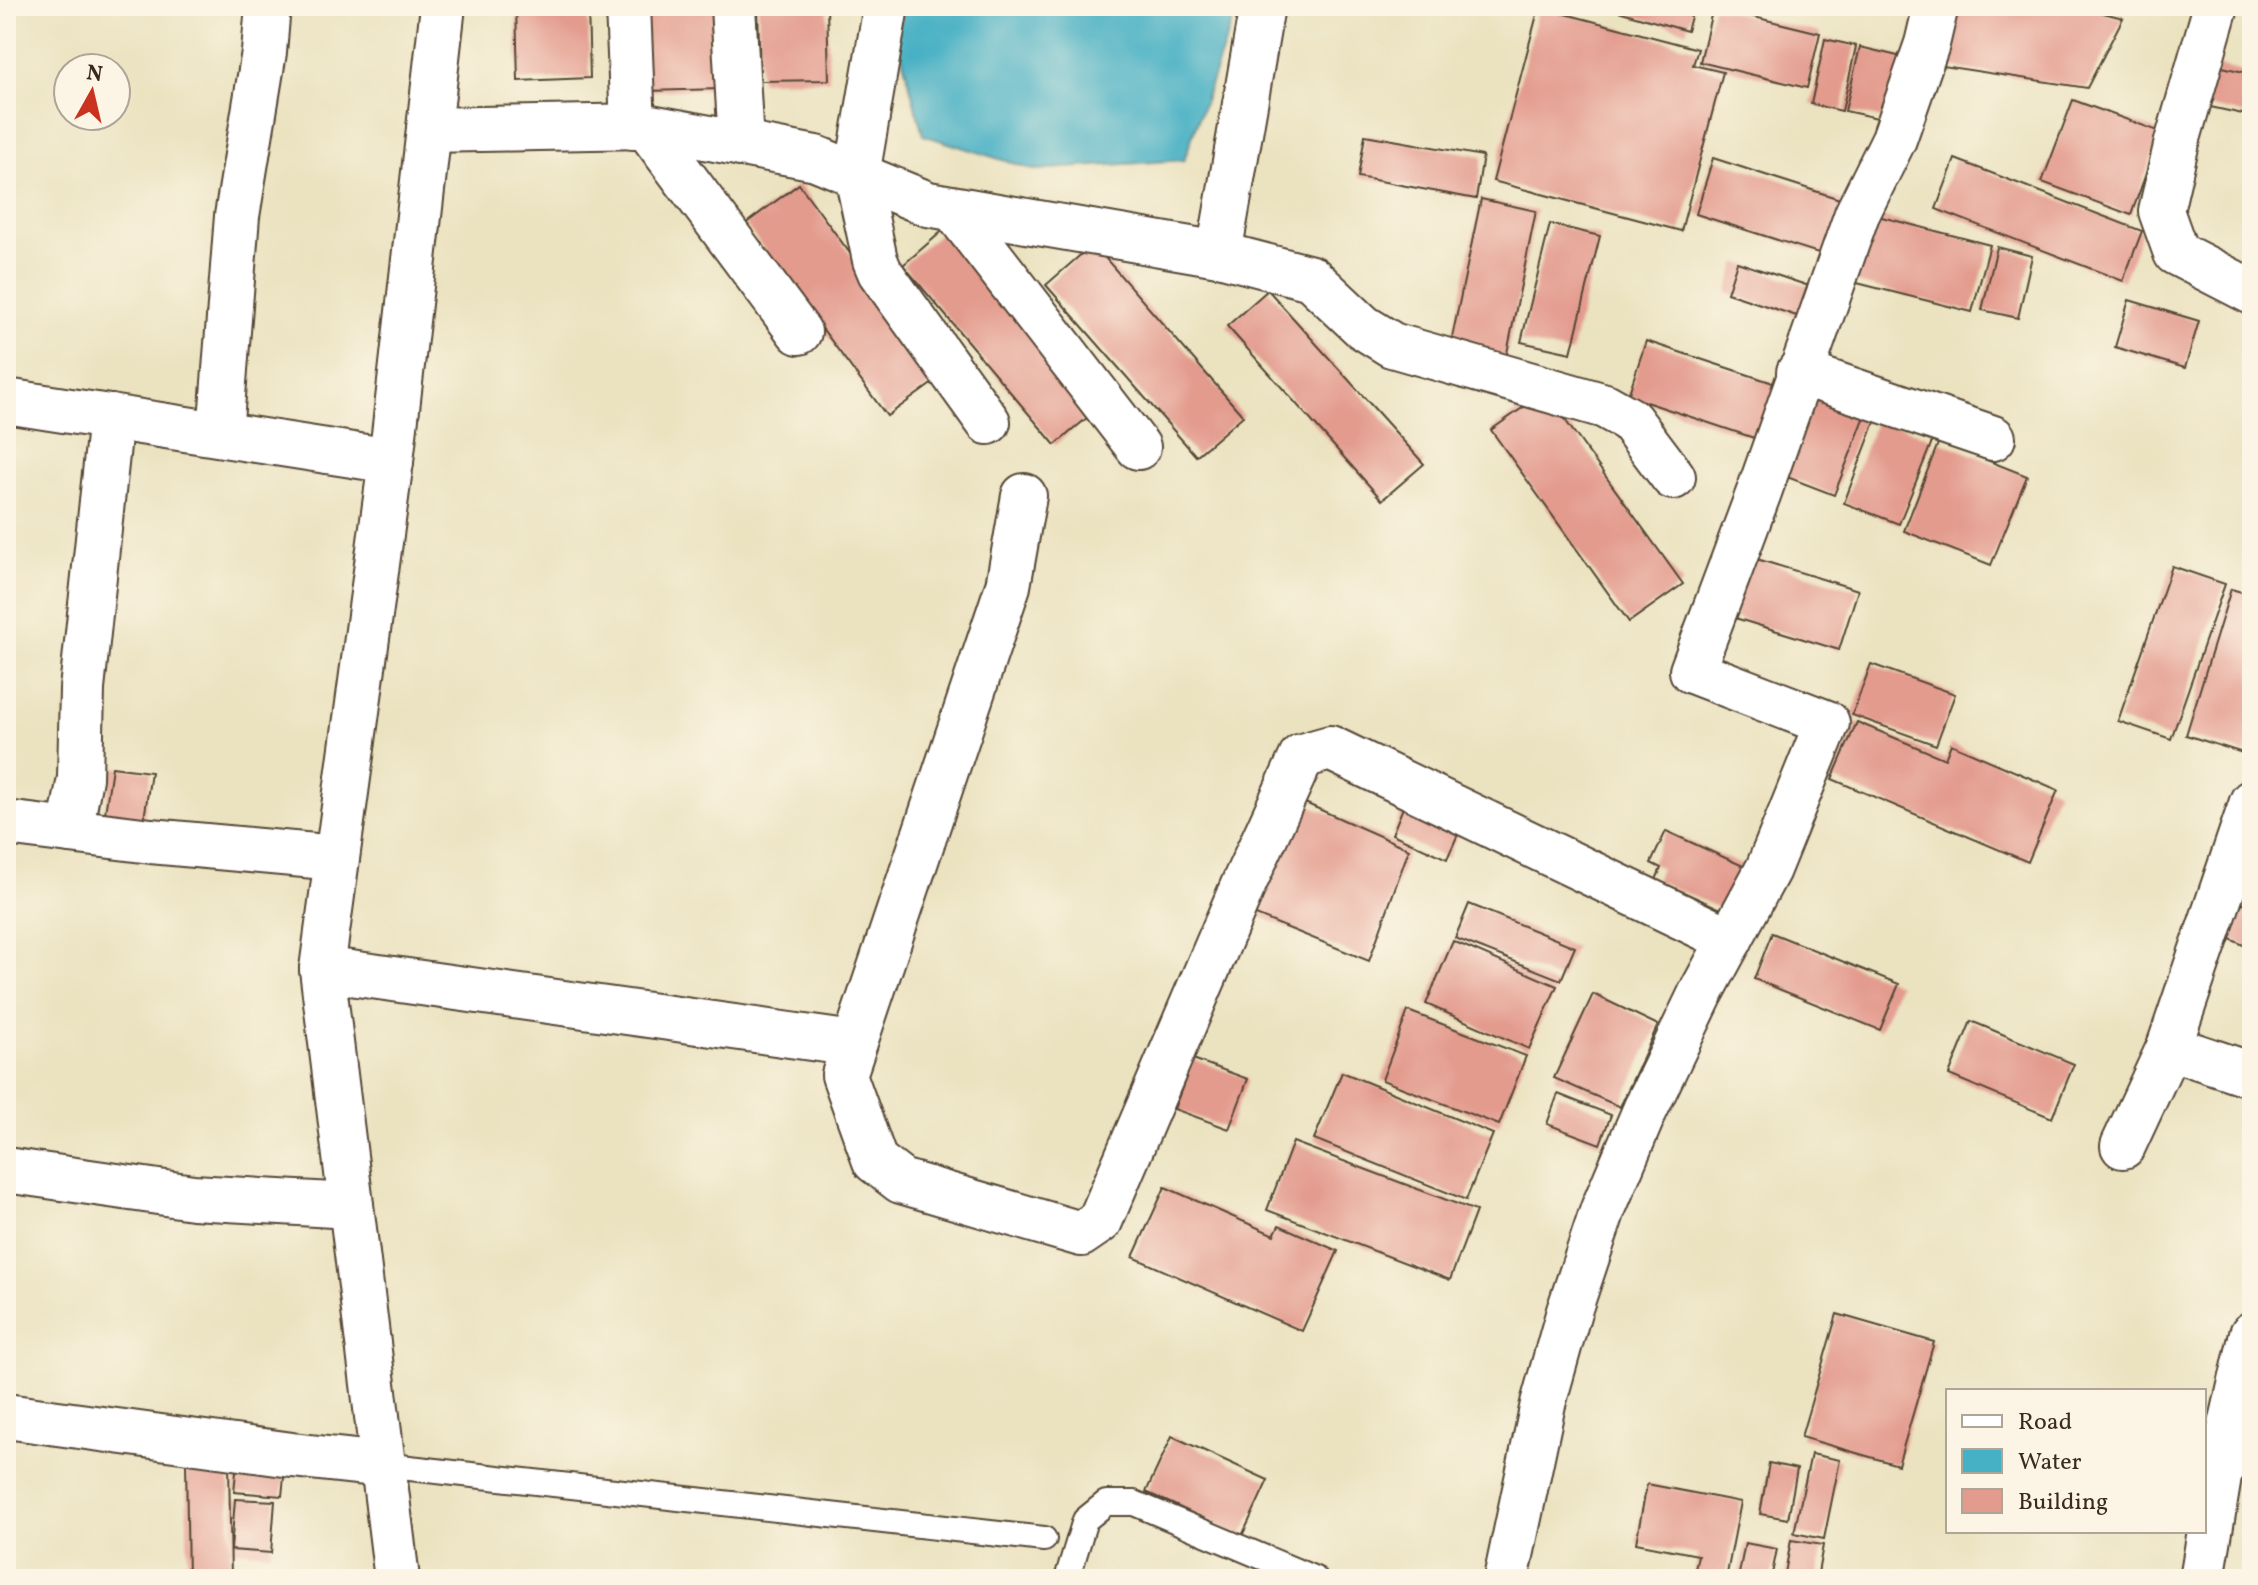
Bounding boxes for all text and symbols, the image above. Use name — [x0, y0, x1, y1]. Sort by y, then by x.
north arrow — [52, 52, 132, 132]
text: N — [84, 58, 105, 91]
legend — [1946, 1389, 2206, 1533]
text: Road — [2018, 1406, 2072, 1440]
text: Water — [2018, 1446, 2082, 1480]
text: Building — [2018, 1486, 2108, 1520]

